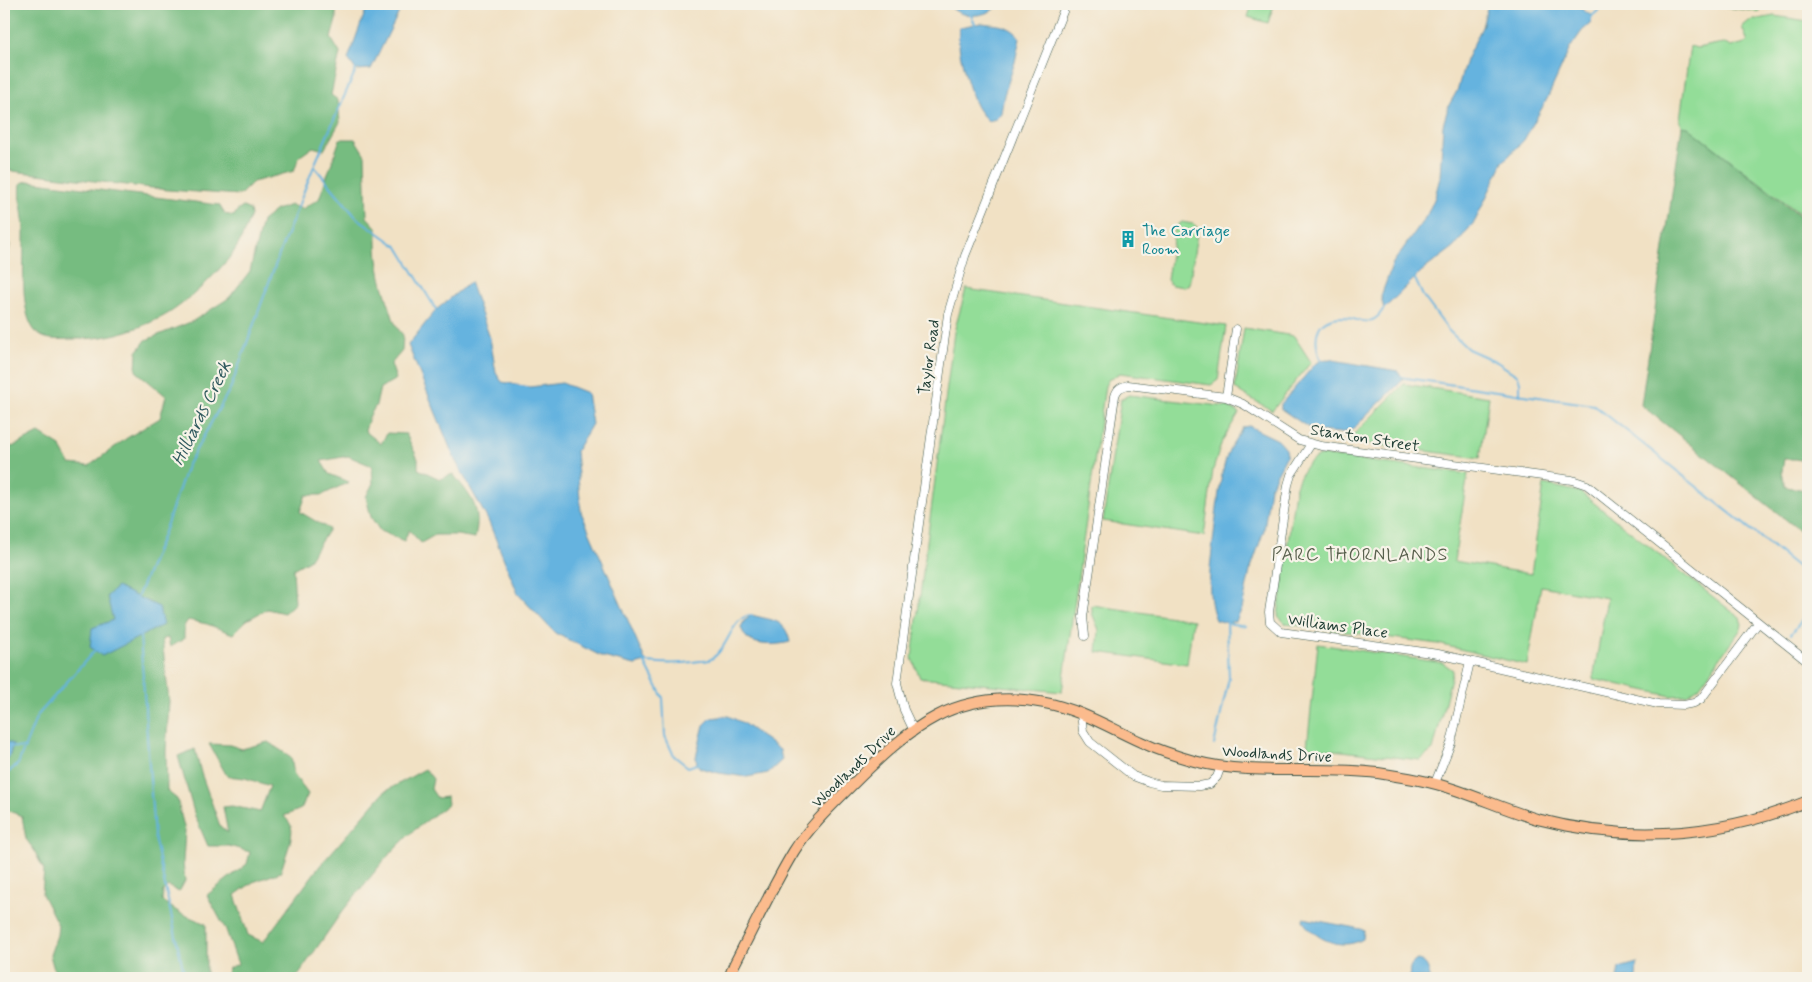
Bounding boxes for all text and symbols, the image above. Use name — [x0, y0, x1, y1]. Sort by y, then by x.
place label: The Carriage Room — [1142, 221, 1230, 260]
building icon: The Carriage Room — [1118, 229, 1138, 249]
street label: Taylor Road — [914, 318, 945, 396]
water label: Hilliards Creek — [166, 357, 238, 470]
street label: Stanton Street — [1309, 420, 1421, 458]
district label: PARC THORNLANDS — [1272, 543, 1448, 567]
street label: Williams Place — [1286, 609, 1389, 644]
street label: Woodlands Drive — [807, 721, 901, 813]
street label: Woodlands Drive — [1221, 741, 1332, 768]

